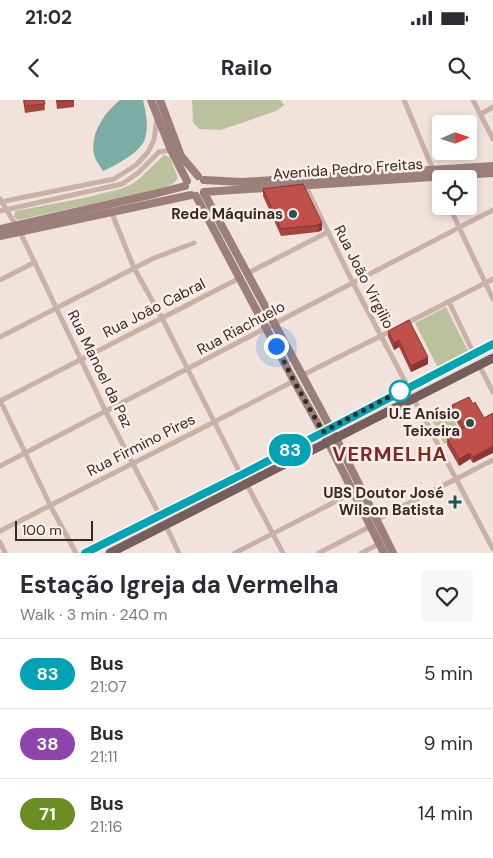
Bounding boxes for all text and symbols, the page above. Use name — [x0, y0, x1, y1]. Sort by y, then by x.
text: 21:02 — [25, 5, 72, 30]
text: Railo — [221, 53, 272, 82]
icon: back — [20, 54, 48, 82]
icon: search — [445, 54, 473, 82]
north arrow — [432, 115, 478, 160]
map controls — [432, 115, 477, 215]
street label: Avenida Pedro Freitas — [272, 154, 424, 184]
button: locate — [432, 170, 477, 215]
place label: Rede Máquinas — [171, 204, 283, 224]
marker: Rede Máquinas — [287, 208, 299, 220]
street label: Rua João Virgilio — [329, 222, 399, 332]
street label: Rua João Cabral — [99, 274, 209, 342]
street label: Rua Riachuelo — [194, 296, 289, 360]
street label: Rua Manoel da Paz — [63, 307, 137, 431]
your location — [264, 334, 289, 359]
unlabelled marker — [389, 380, 411, 402]
place label: U.E Anísio Teixeira — [389, 404, 460, 441]
street label: Rua Firmino Pires — [83, 409, 199, 481]
marker: U.E Anísio Teixeira — [464, 417, 476, 429]
line badge: 83 — [268, 434, 312, 466]
text: 83 — [279, 438, 301, 462]
district label: VERMELHA — [332, 441, 448, 467]
place label: UBS Doutor José Wilson Batista — [323, 483, 444, 520]
marker: UBS Doutor José Wilson Batista — [448, 495, 462, 509]
scale bar — [15, 518, 92, 541]
text: 100 m — [22, 521, 62, 539]
text: Estação Igreja da Vermelha — [20, 569, 339, 600]
button: heart — [421, 570, 473, 622]
text: Walk · 3 min · 240 m — [20, 604, 168, 625]
text: Bus — [90, 651, 124, 676]
text: 5 min — [424, 661, 473, 686]
text: 83 — [36, 662, 59, 686]
text: 21:07 — [90, 676, 127, 697]
text: Bus — [90, 721, 124, 746]
text: 9 min — [424, 731, 473, 756]
text: 38 — [36, 732, 59, 756]
text: 21:11 — [90, 746, 117, 767]
text: Bus — [90, 791, 124, 816]
text: 14 min — [418, 801, 473, 826]
text: 71 — [39, 802, 56, 826]
text: 21:16 — [90, 816, 122, 837]

